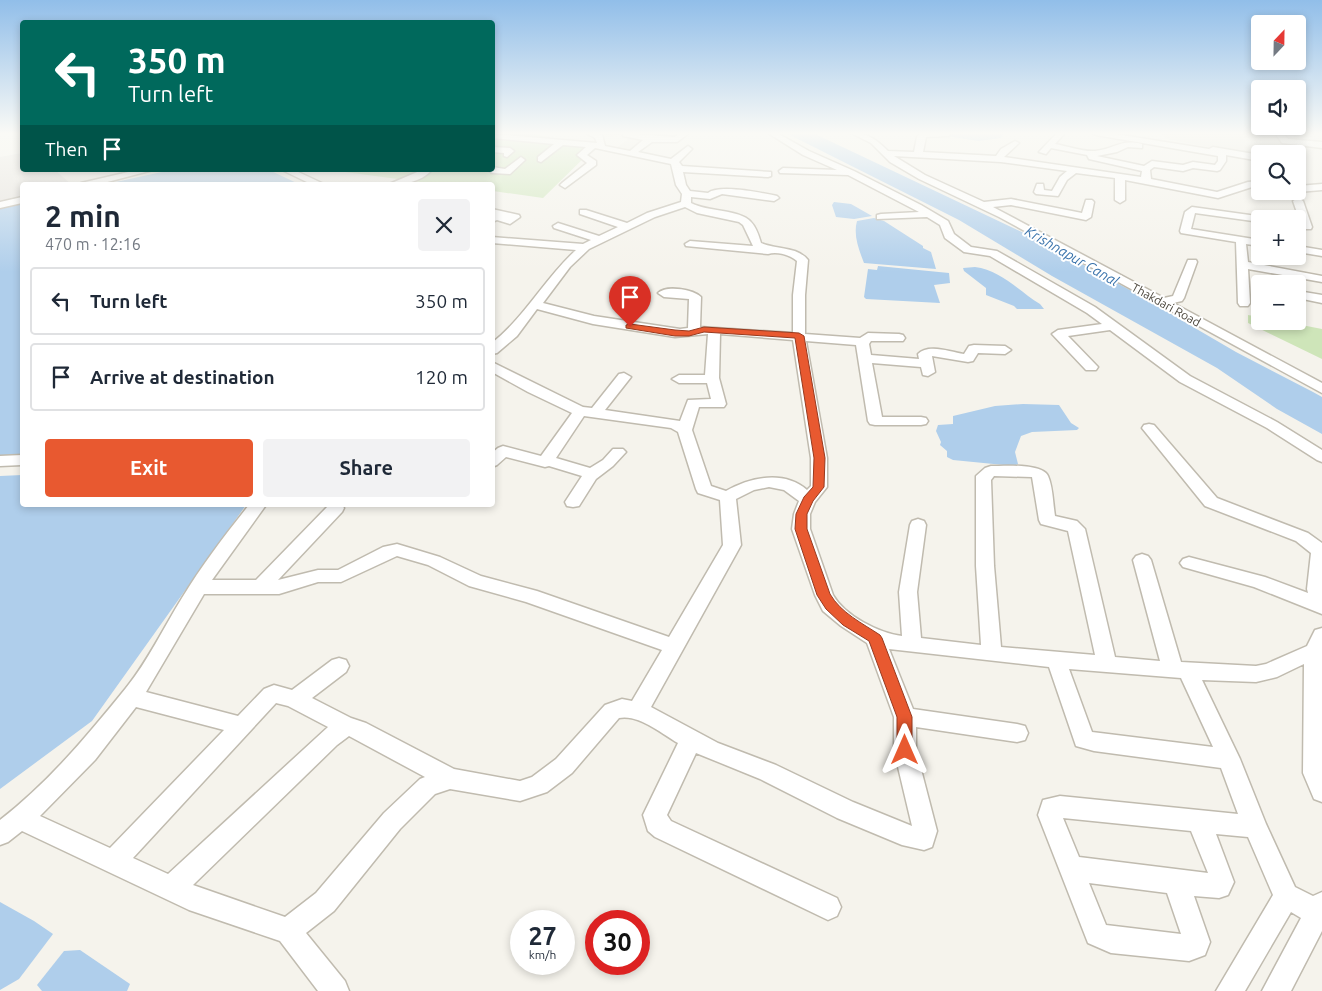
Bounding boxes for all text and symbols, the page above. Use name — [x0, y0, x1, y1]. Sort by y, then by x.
north arrow — [1251, 15, 1306, 70]
map controls — [1251, 15, 1306, 330]
icon: left — [45, 40, 110, 105]
text: 350 m — [128, 40, 226, 80]
button: sound — [1251, 80, 1306, 135]
text: Turn left — [128, 81, 213, 106]
icon: arrive — [98, 135, 126, 163]
text: Then — [45, 138, 88, 160]
button: search — [1251, 145, 1306, 200]
text: 2 min — [45, 199, 121, 233]
button: close — [418, 199, 470, 251]
button: + — [1251, 210, 1306, 265]
water label: Krishnapur Canal — [1022, 223, 1122, 289]
text: 470 m · 12:16 — [45, 235, 141, 253]
button: − — [1251, 275, 1306, 330]
pin — [609, 276, 651, 327]
street label: Thakdari Road — [1130, 280, 1203, 329]
icon: arrive — [616, 283, 644, 311]
icon: left — [47, 287, 75, 315]
text: Turn left — [90, 290, 168, 312]
text: 350 m — [415, 290, 468, 312]
icon: arrive — [47, 363, 75, 391]
text: Arrive at destination — [90, 366, 275, 388]
text: 120 m — [415, 366, 468, 388]
button: Exit — [45, 439, 253, 497]
button: Share — [263, 439, 470, 497]
position arrow — [878, 723, 930, 775]
speed limit sign: 30 — [585, 910, 650, 975]
text: 27 — [528, 922, 557, 950]
text: km/h — [529, 948, 556, 961]

